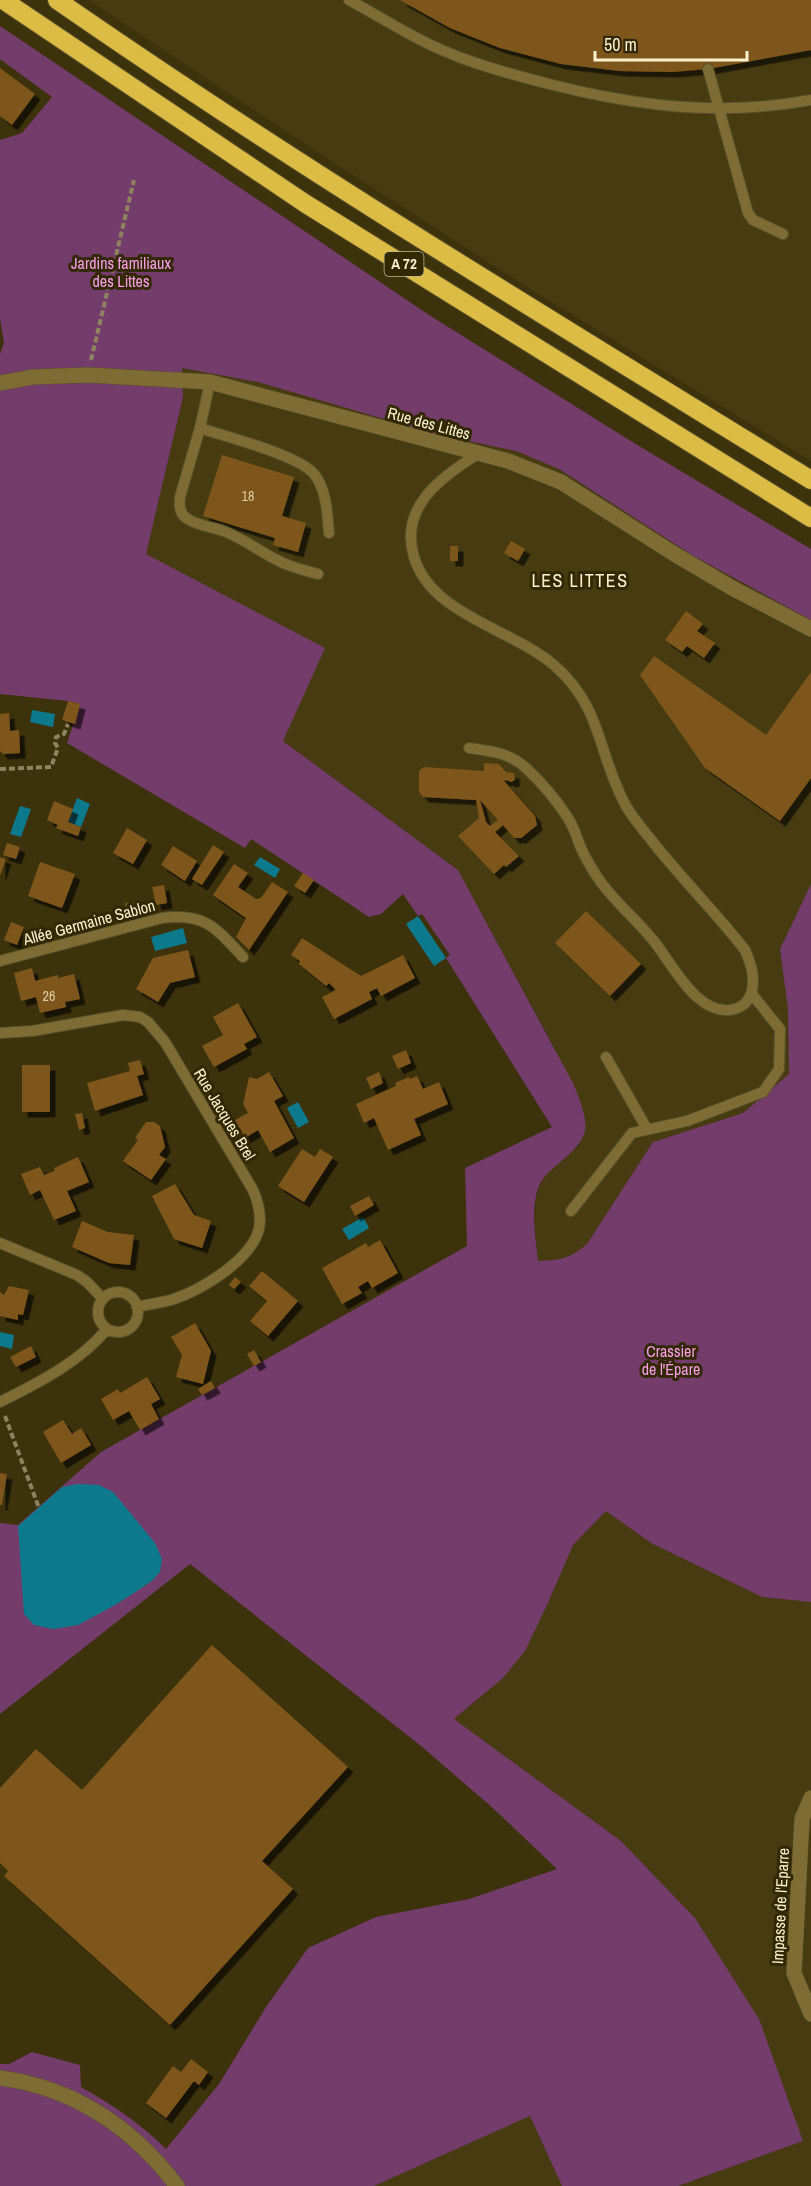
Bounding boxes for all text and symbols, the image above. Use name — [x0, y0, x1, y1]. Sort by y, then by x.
scale bar — [595, 24, 746, 62]
text: 50 m — [604, 32, 637, 57]
park label: Jardins familiaux des Littes — [71, 252, 171, 292]
road number: A 72 — [384, 252, 424, 276]
street label: Rue des Littes — [385, 401, 473, 445]
house number: 18 — [242, 487, 254, 505]
district label: LES LITTES — [531, 568, 629, 593]
street label: Allée Germaine Sablon — [20, 894, 157, 950]
house number: 26 — [43, 987, 55, 1005]
street label: Rue Jacques Brel — [189, 1064, 261, 1164]
park label: Crassier de l'Épare — [642, 1340, 700, 1380]
street label: Impasse de l'Eparre — [766, 1847, 794, 1965]

